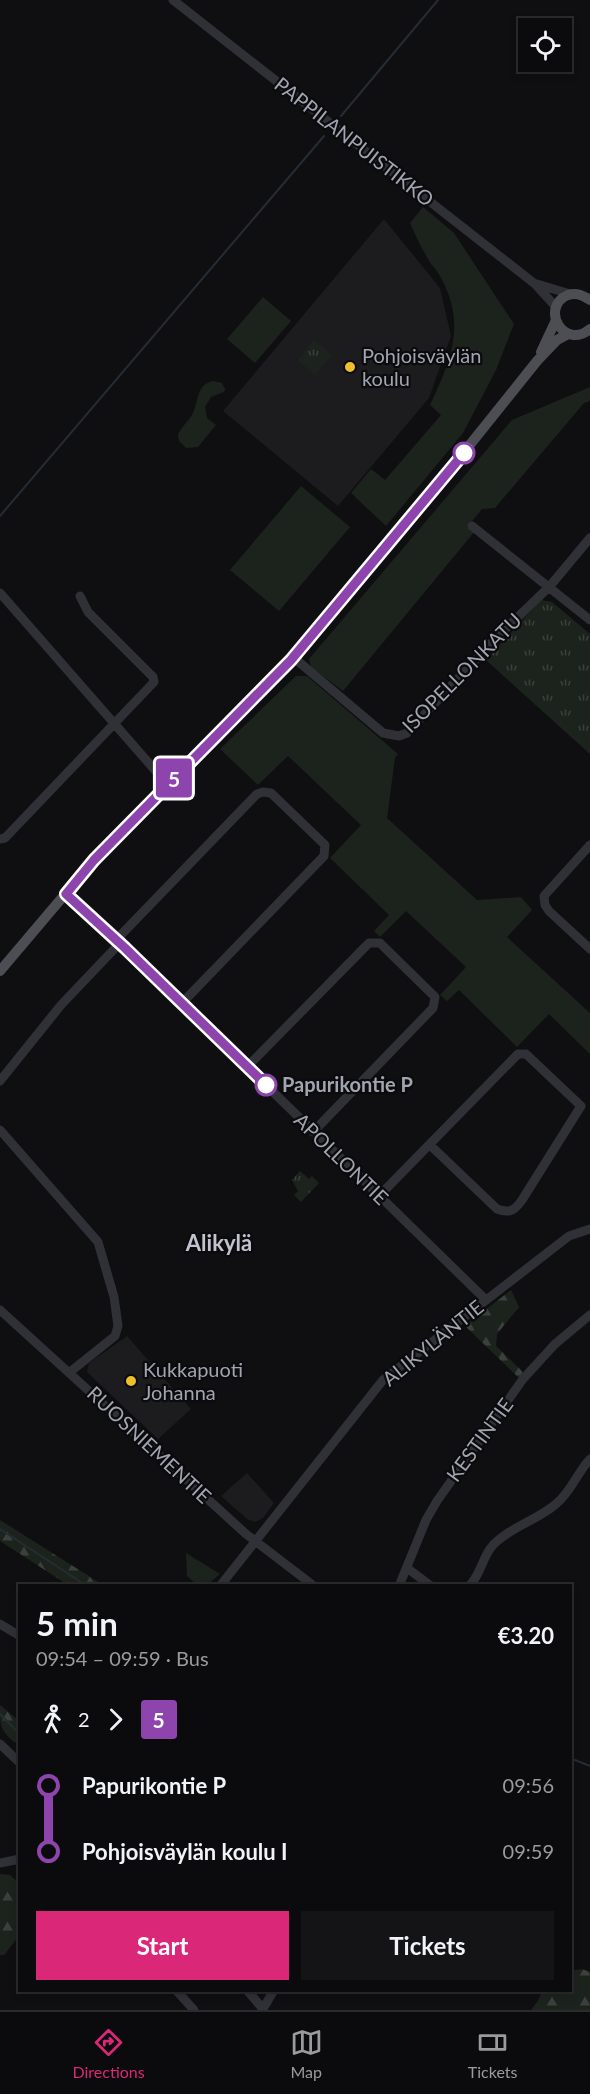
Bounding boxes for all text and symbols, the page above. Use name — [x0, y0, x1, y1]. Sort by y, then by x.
map controls — [518, 18, 572, 72]
button: locate — [518, 18, 572, 72]
street label: PAPPILANPUISTIKKO — [270, 72, 439, 211]
place label: Pohjoisväylän koulu — [362, 343, 481, 390]
marker: Pohjoisväylän koulu — [343, 360, 357, 374]
unlabelled marker — [453, 442, 475, 464]
street label: ISOPELLONKATU — [397, 608, 526, 737]
line badge: 5 — [154, 758, 194, 798]
text: 5 — [168, 766, 180, 791]
place label: Papurikontie P — [282, 1072, 413, 1096]
marker: Papurikontie P — [255, 1074, 277, 1096]
street label: APOLLONTIE — [290, 1107, 394, 1209]
district label: Alikylä — [185, 1229, 252, 1256]
street label: ALIKYLÄNTIE — [377, 1294, 488, 1390]
place label: Kukkapuoti Johanna — [143, 1357, 243, 1404]
marker: Kukkapuoti Johanna — [124, 1374, 138, 1388]
street label: RUOSNIEMENTIE — [83, 1381, 217, 1508]
street label: KESTINTIE — [441, 1393, 517, 1486]
text: 5 min — [36, 1603, 118, 1643]
text: €3.20 — [498, 1622, 554, 1649]
text: 09:54 – 09:59 · Bus — [36, 1646, 209, 1670]
icon: walk — [36, 1703, 69, 1736]
icon: forward — [99, 1703, 132, 1736]
text: 2 — [78, 1707, 90, 1731]
text: 5 — [153, 1707, 165, 1732]
text: Papurikontie P — [82, 1772, 226, 1799]
text: 09:56 — [503, 1773, 554, 1797]
text: Pohjoisväylän koulu I — [82, 1838, 288, 1865]
text: 09:59 — [503, 1839, 554, 1863]
button: Start — [36, 1911, 289, 1980]
button: Tickets — [301, 1911, 554, 1980]
tab: Directions — [73, 2026, 145, 2081]
tab: Map — [290, 2026, 323, 2081]
tab: Tickets — [468, 2026, 517, 2081]

